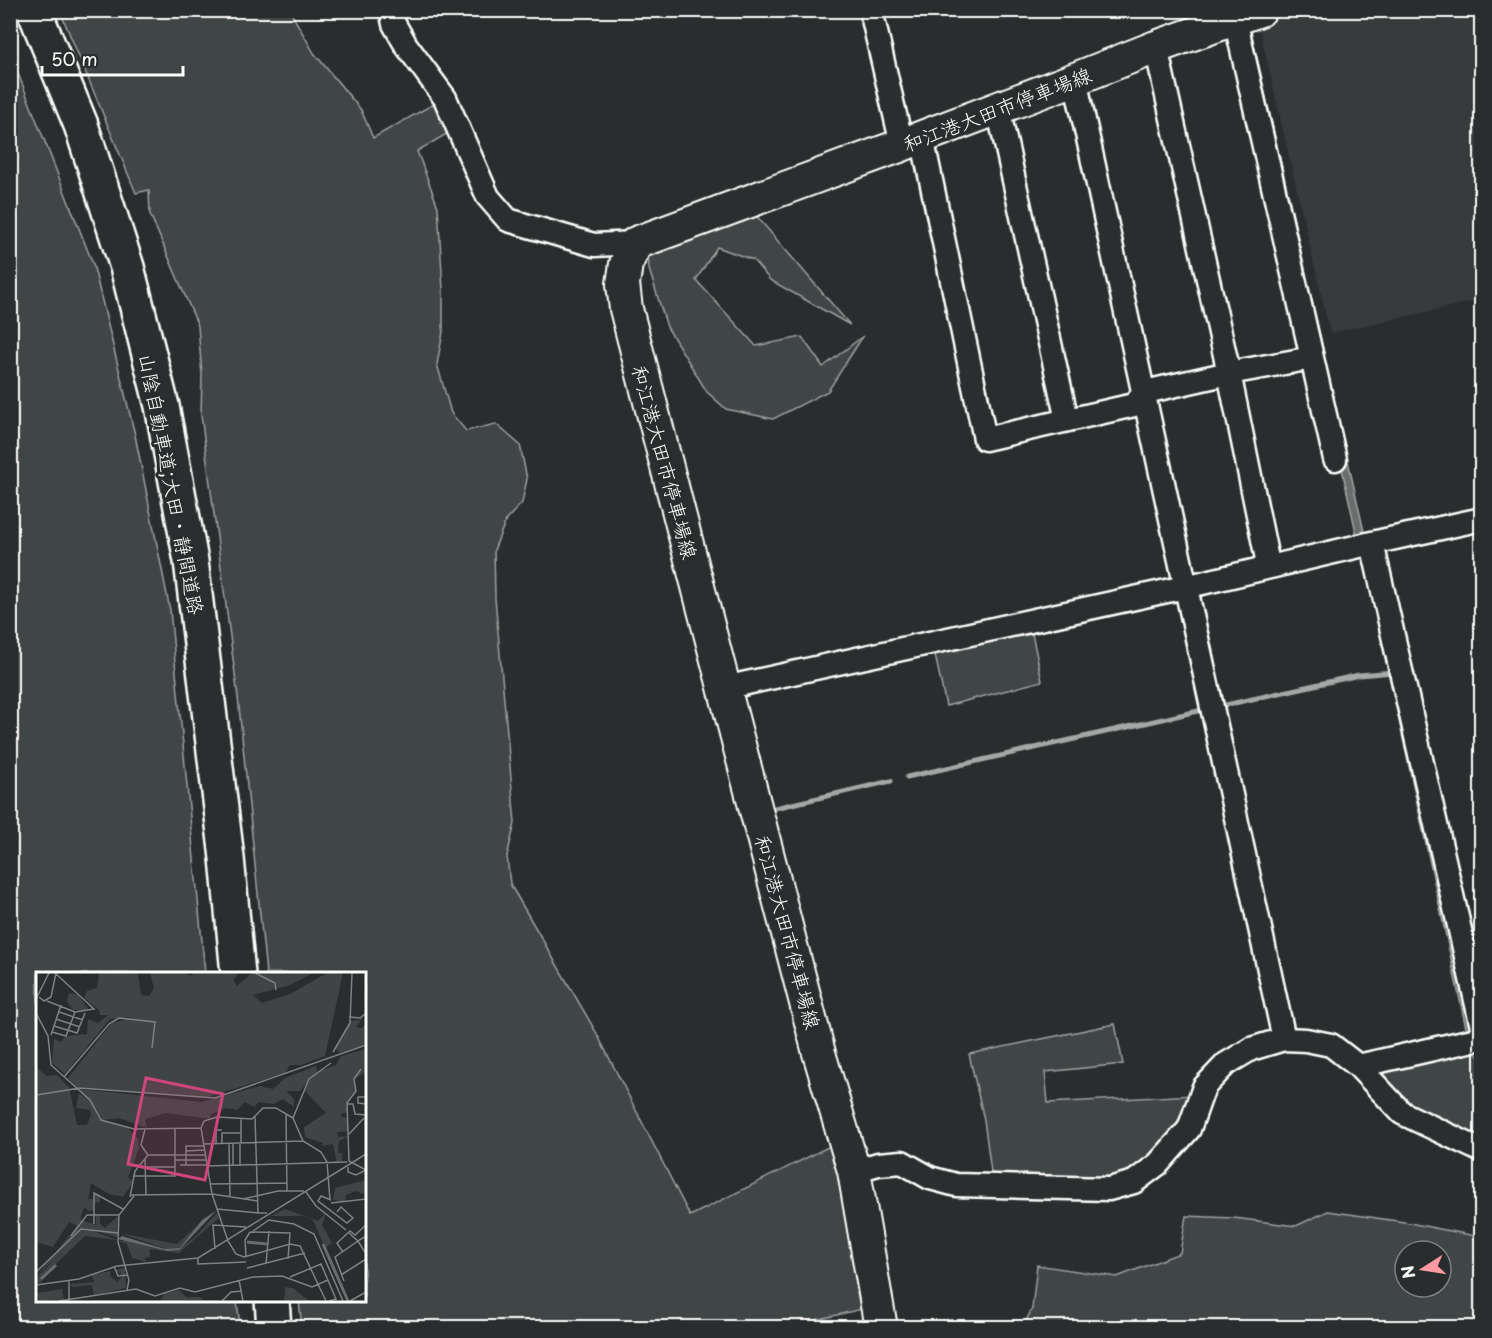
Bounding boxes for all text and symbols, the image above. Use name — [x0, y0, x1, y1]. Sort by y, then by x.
scale bar — [42, 39, 183, 77]
text: 50 m — [51, 45, 98, 72]
street label: 和江港大田市停車場線 — [898, 59, 1096, 159]
street label: 山陰自動車道;大田・静間道路 — [132, 351, 212, 617]
street label: 和江港大田市停車場線 — [625, 362, 705, 562]
street label: 和江港大田市停車場線 — [748, 832, 828, 1032]
inset map — [36, 972, 366, 1302]
north arrow — [1393, 1239, 1453, 1299]
text: N — [1394, 1264, 1420, 1281]

